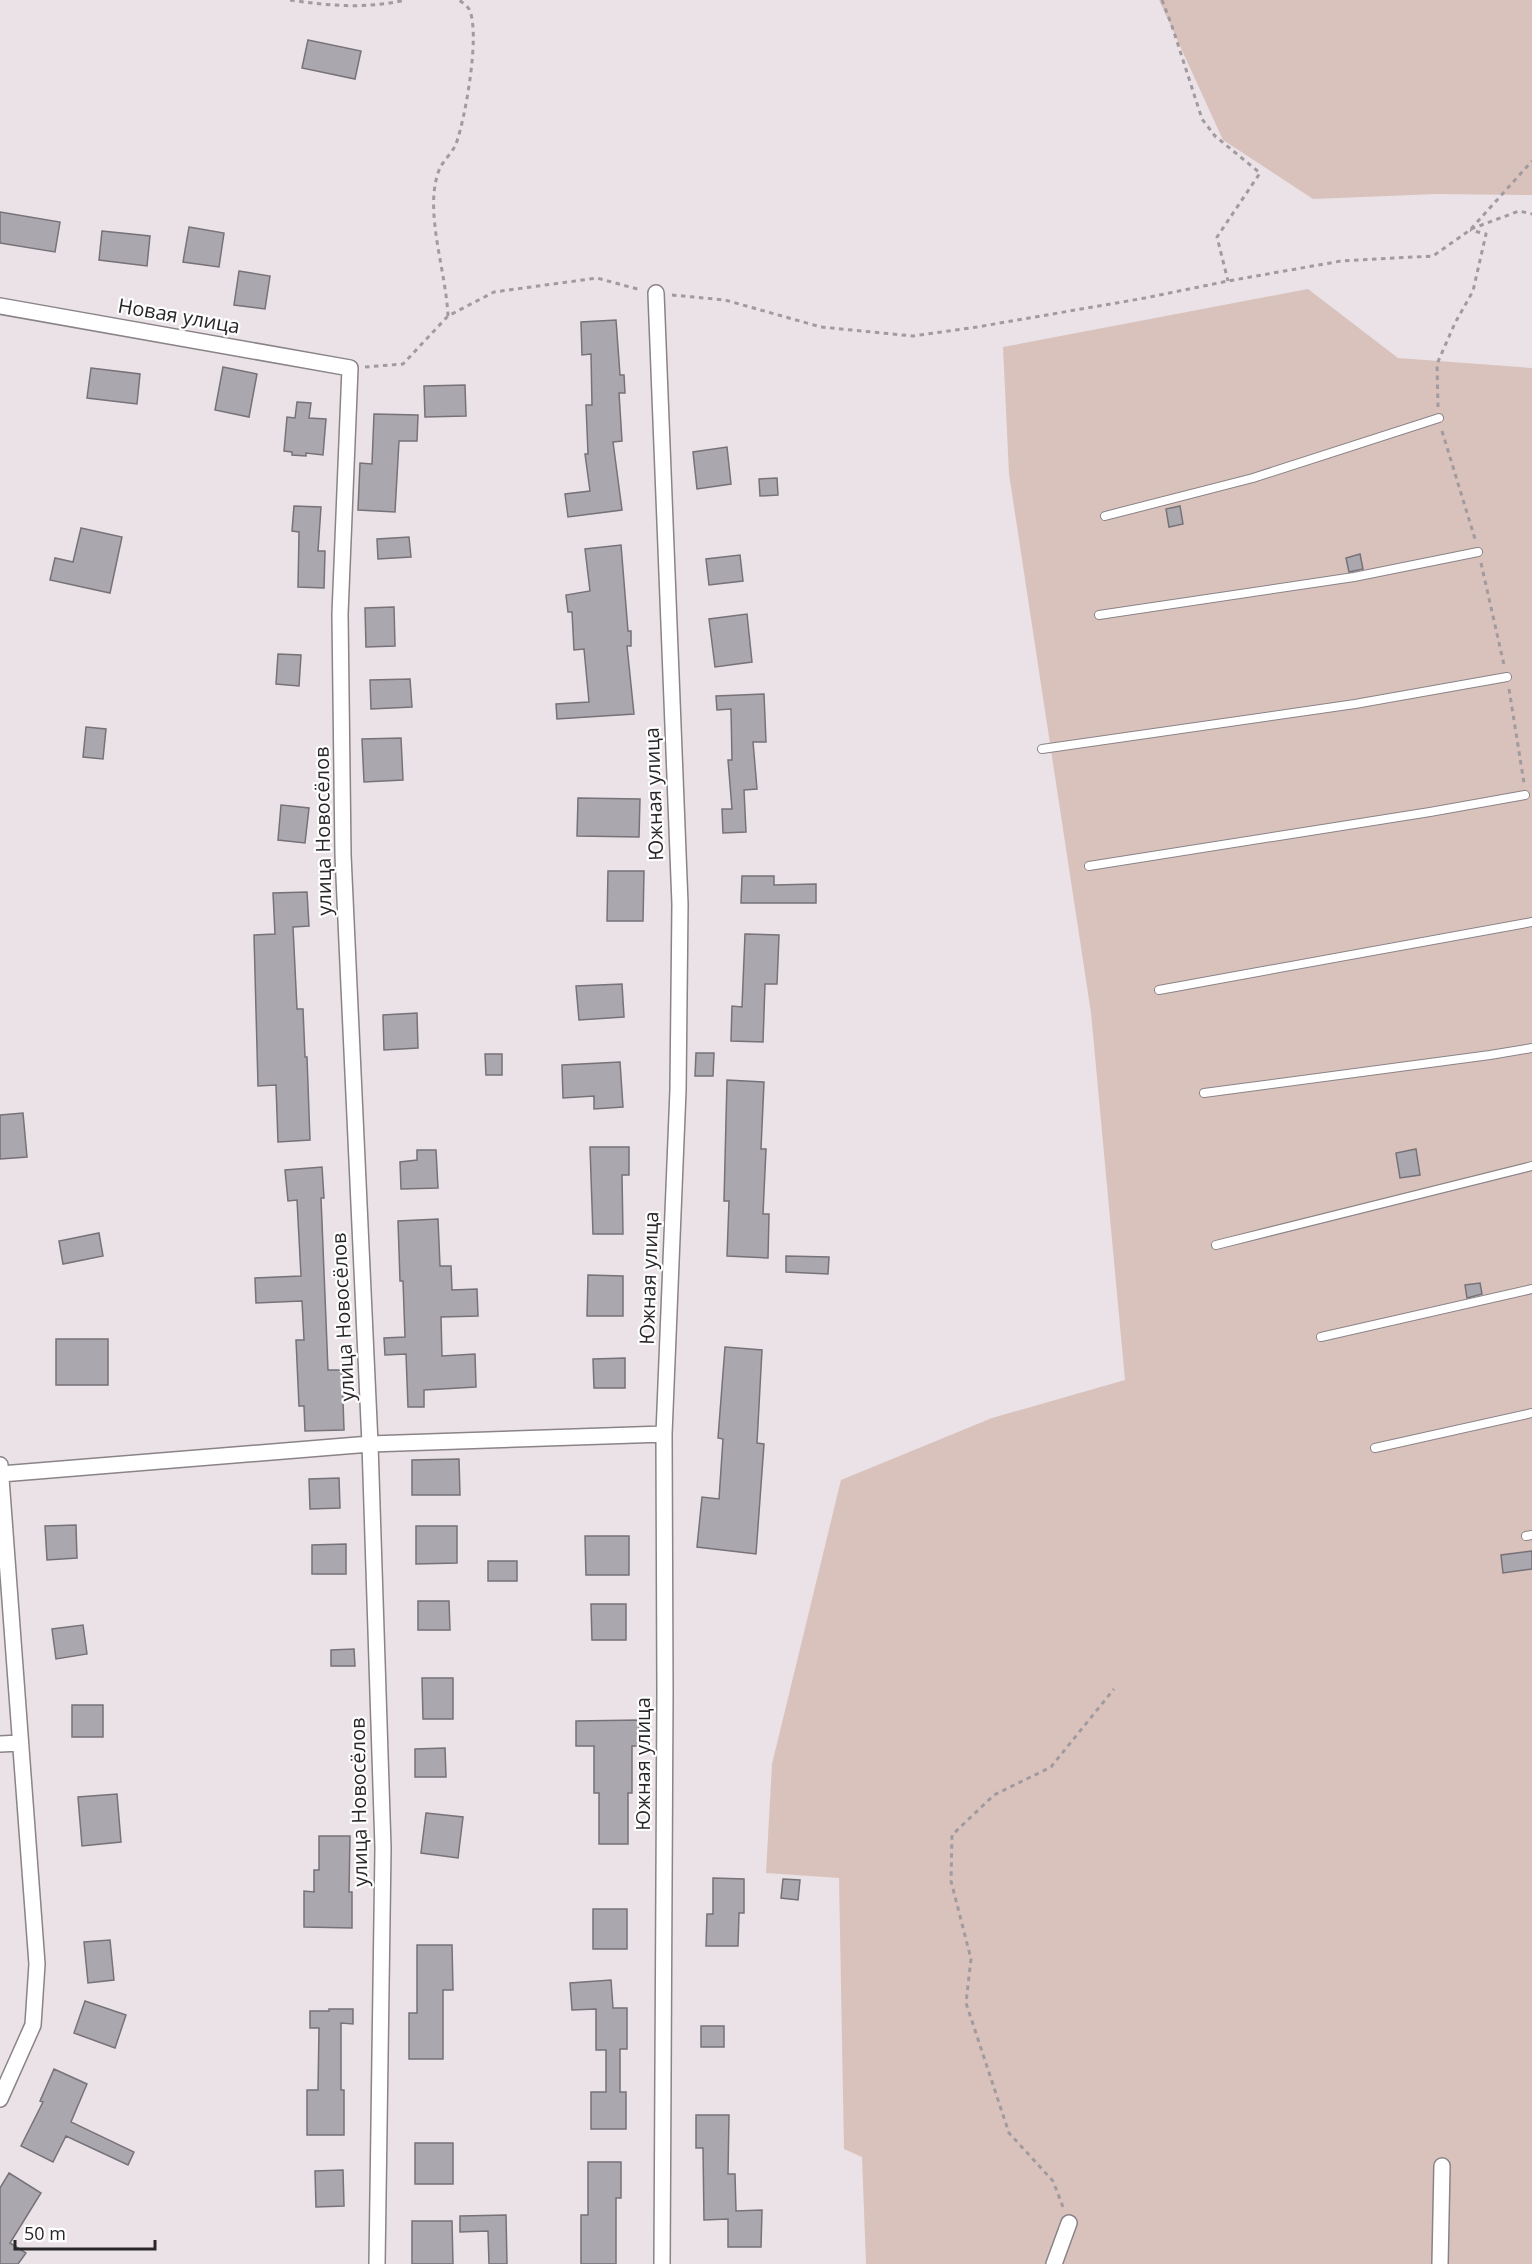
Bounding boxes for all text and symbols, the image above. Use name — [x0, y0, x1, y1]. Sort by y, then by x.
street label: Новая улица — [116, 291, 242, 340]
street label: Южная улица — [638, 727, 669, 861]
street label: улица Новосёлов — [308, 746, 337, 916]
street label: Южная улица — [633, 1211, 664, 1345]
street label: улица Новосёлов — [325, 1232, 360, 1402]
street label: Южная улица — [629, 1697, 656, 1831]
street label: улица Новосёлов — [344, 1717, 373, 1887]
scale bar — [15, 2213, 154, 2251]
text: 50 m — [24, 2221, 66, 2245]

